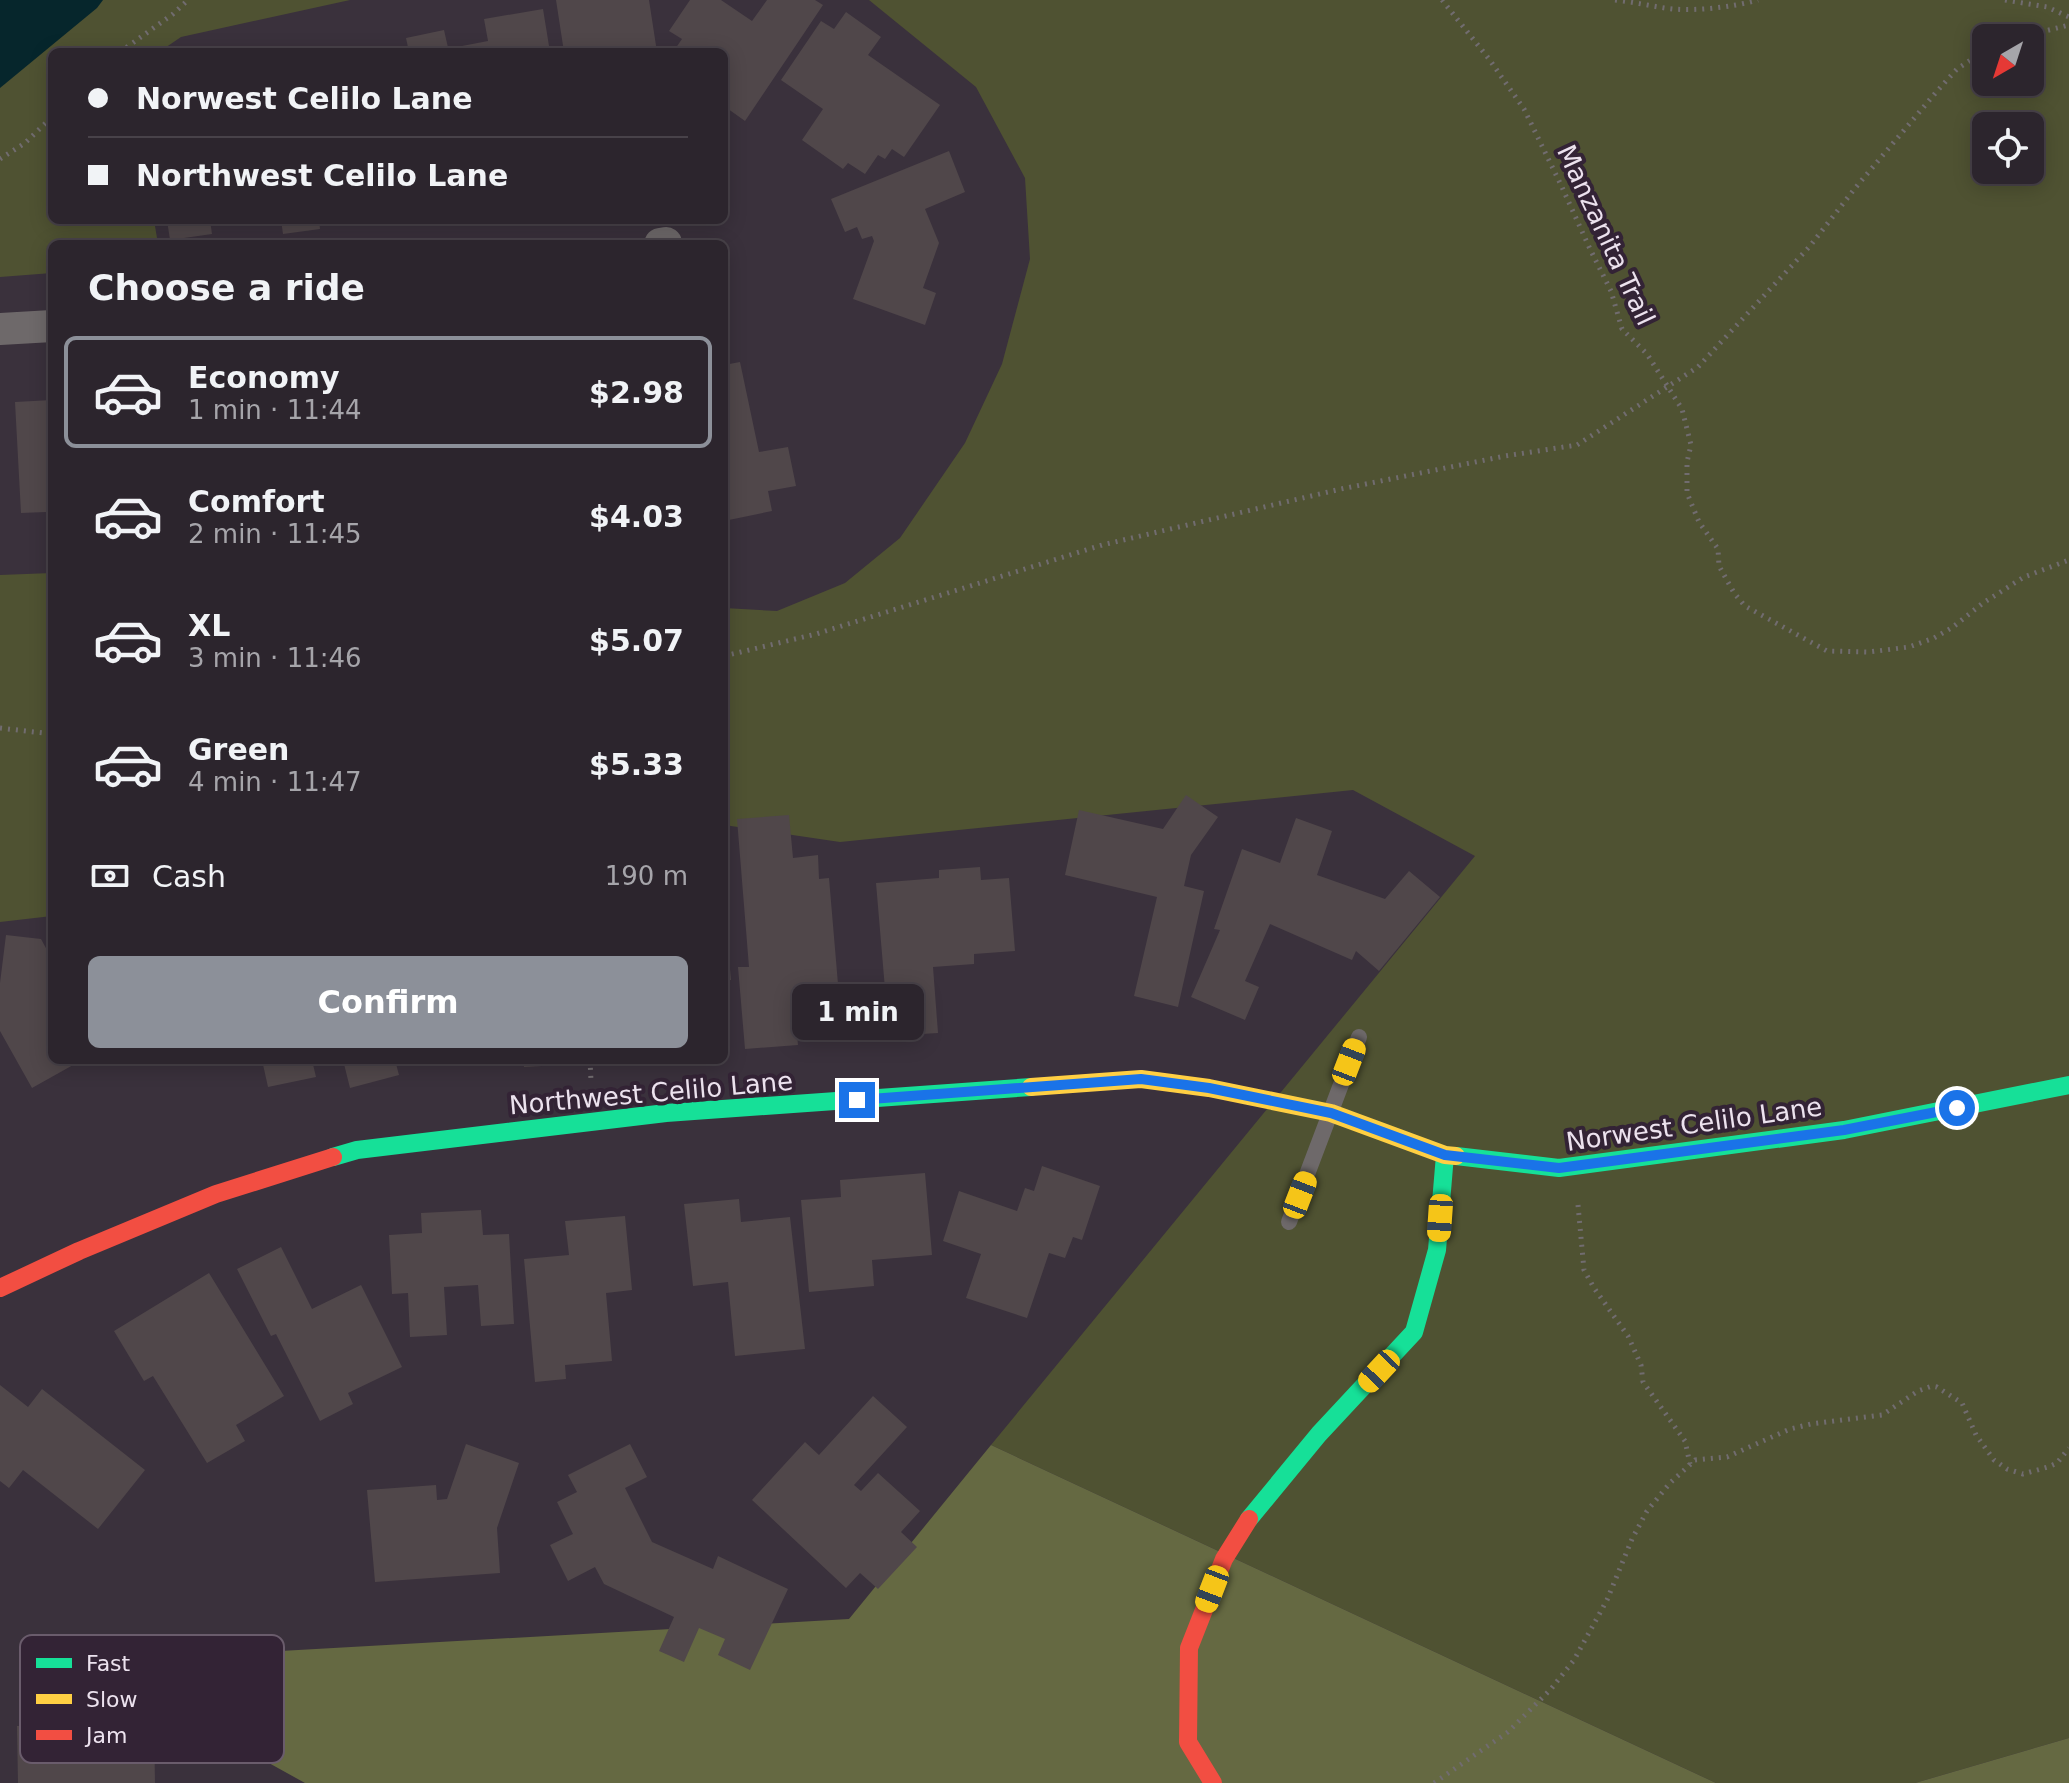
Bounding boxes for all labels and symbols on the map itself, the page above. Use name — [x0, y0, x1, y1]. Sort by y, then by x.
north arrow — [1972, 24, 2044, 96]
street label: Manzanita Trail — [1551, 140, 1661, 330]
callout: 1 min — [791, 984, 923, 1040]
car — [1329, 1035, 1369, 1089]
street label: Northwest Celilo Lane — [508, 1066, 794, 1120]
route end — [839, 1082, 875, 1118]
route start — [1939, 1090, 1975, 1126]
street label: Norwest Celilo Lane — [1564, 1091, 1824, 1157]
car — [1280, 1168, 1320, 1222]
car — [1426, 1193, 1454, 1243]
car — [1354, 1345, 1404, 1397]
car — [1192, 1562, 1232, 1616]
legend — [20, 1635, 284, 1763]
text: Fast — [86, 1651, 131, 1676]
text: Slow — [86, 1687, 138, 1712]
text: Jam — [84, 1723, 127, 1748]

